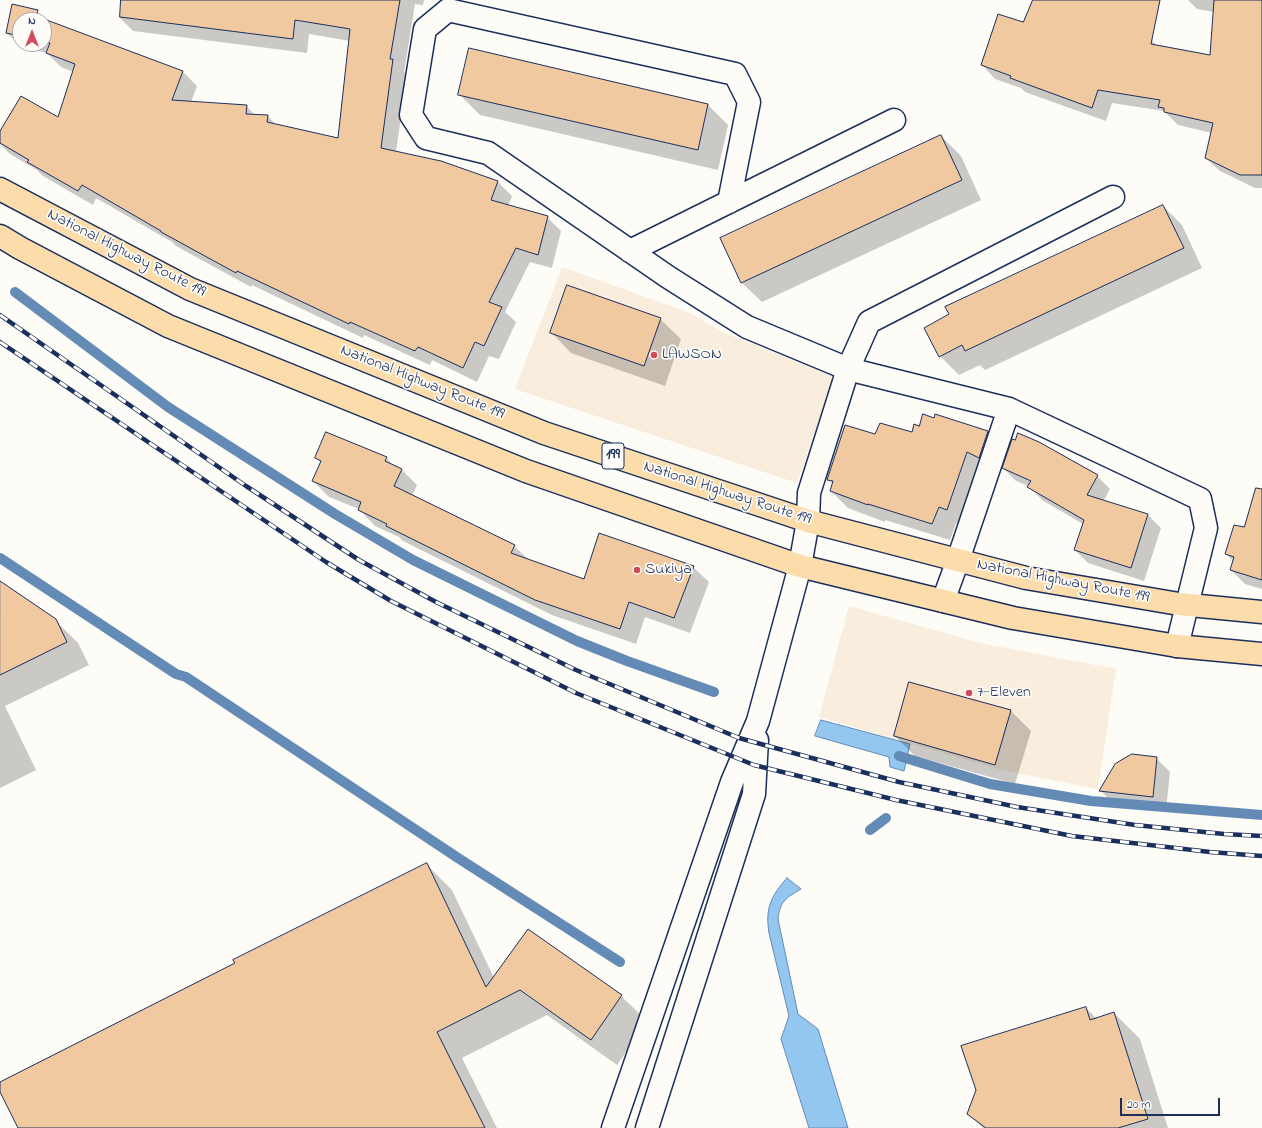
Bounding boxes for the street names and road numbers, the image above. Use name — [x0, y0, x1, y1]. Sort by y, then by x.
street label: National Highway Route 199 — [44, 206, 208, 302]
street label: National Highway Route 199 — [337, 341, 507, 425]
road number: 199 — [602, 443, 624, 469]
street label: National Highway Route 199 — [641, 458, 813, 530]
street label: National Highway Route 199 — [975, 556, 1151, 608]

